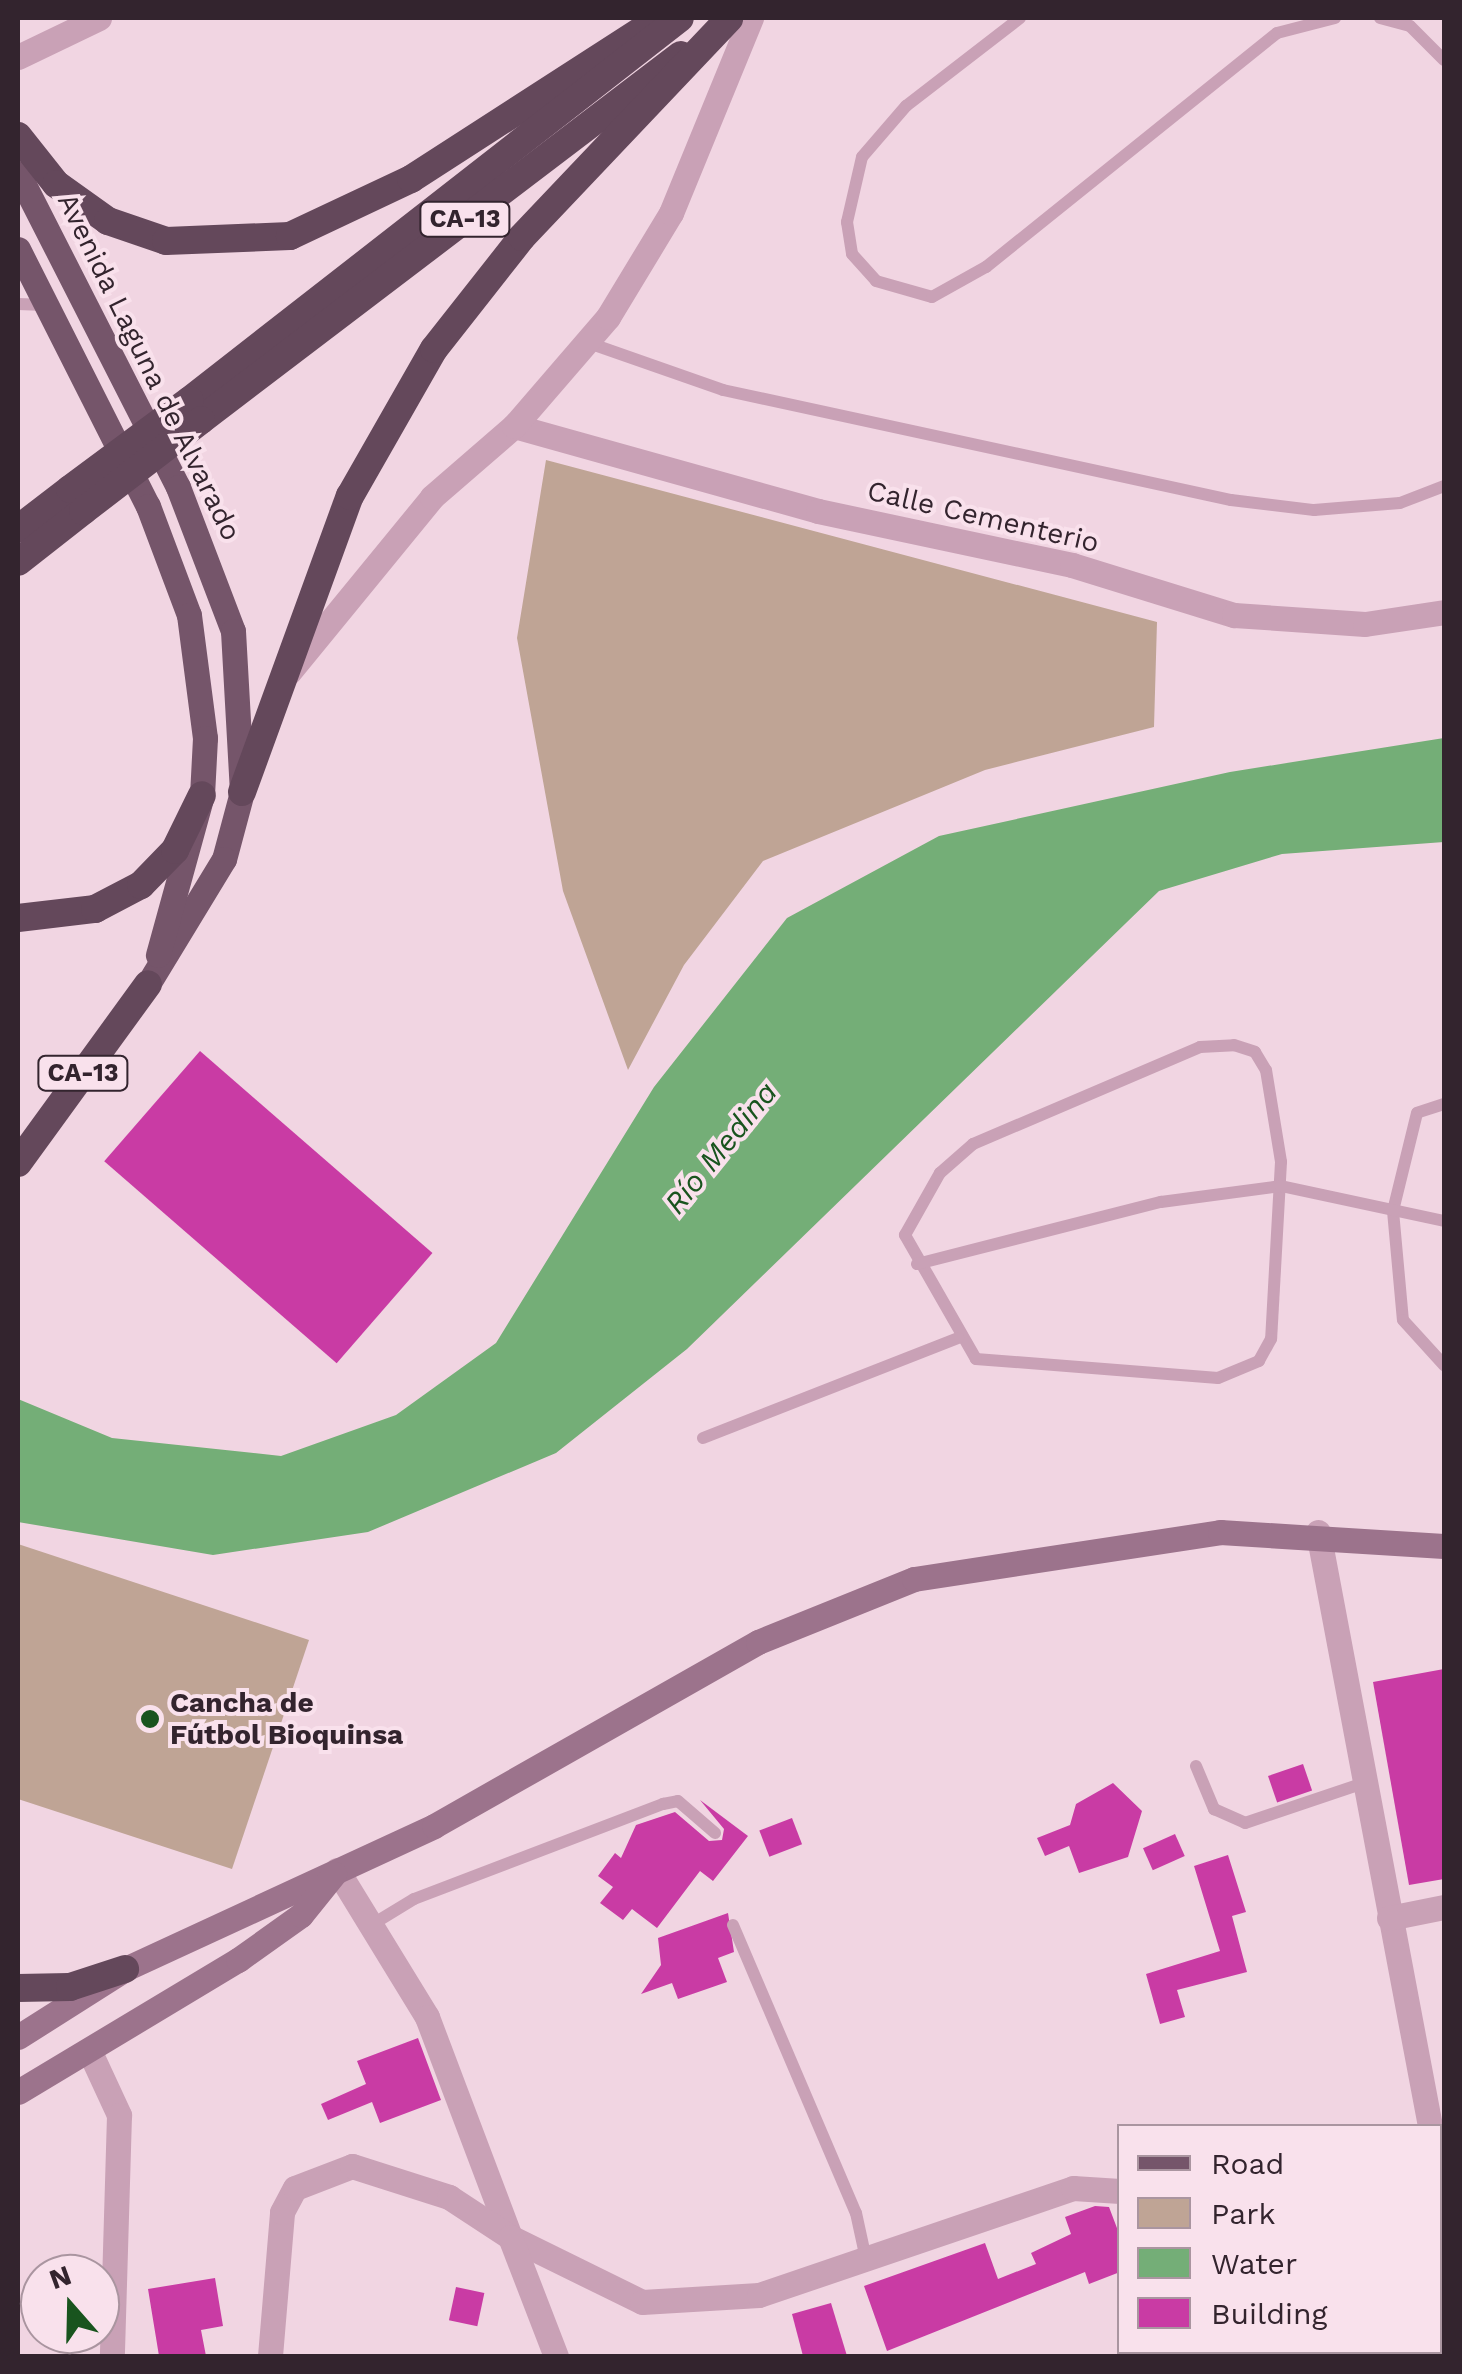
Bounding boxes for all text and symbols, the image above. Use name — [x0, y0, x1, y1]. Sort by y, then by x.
street label: Avenida Laguna de Alvarado — [50, 187, 248, 547]
road number: CA-13 — [418, 199, 512, 239]
street label: Calle Cementerio — [864, 474, 1102, 560]
road number: CA-13 — [36, 1053, 130, 1093]
water label: Río Medina — [657, 1075, 785, 1221]
place label: Cancha de Fútbol Bioquinsa — [170, 1686, 404, 1752]
marker: Cancha de Fútbol Bioquinsa — [139, 1708, 161, 1730]
legend — [1117, 2124, 1442, 2354]
text: Road — [1211, 2146, 1284, 2181]
text: Park — [1211, 2196, 1276, 2231]
text: Water — [1211, 2246, 1297, 2281]
north arrow — [20, 2254, 120, 2354]
text: N — [45, 2258, 76, 2296]
text: Building — [1211, 2296, 1328, 2331]

